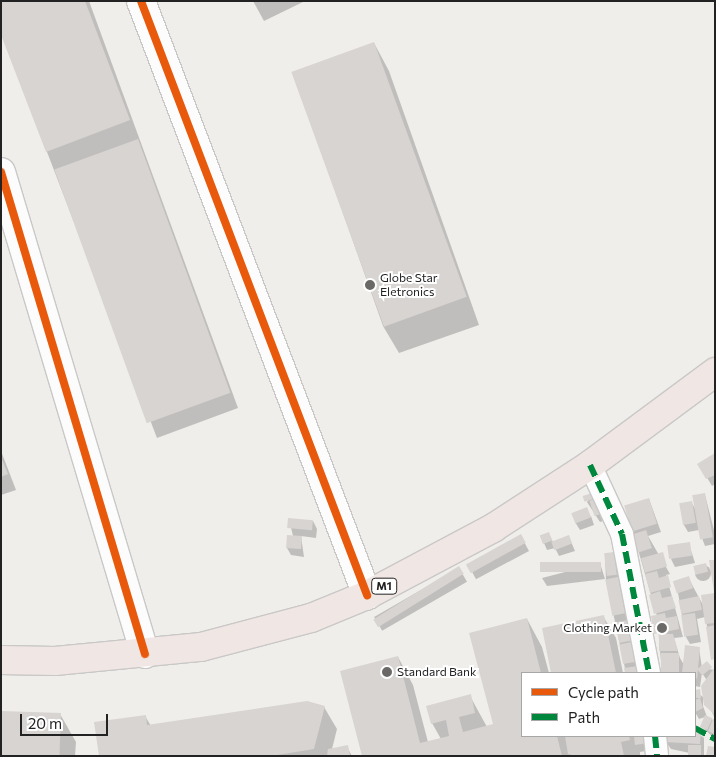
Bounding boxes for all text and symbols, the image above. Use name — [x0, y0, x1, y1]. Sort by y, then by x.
place label: Globe Star Eletronics — [380, 271, 438, 299]
marker: Globe Star Eletronics — [364, 279, 376, 291]
road number: M1 — [370, 578, 398, 594]
place label: Clothing Market — [563, 621, 652, 635]
marker: Clothing Market — [656, 622, 668, 634]
place label: Standard Bank — [397, 665, 476, 679]
marker: Standard Bank — [381, 666, 393, 678]
legend — [521, 672, 696, 737]
text: Cycle path — [568, 683, 639, 701]
scale bar — [22, 704, 110, 736]
text: Path — [568, 708, 600, 726]
text: 20 m — [28, 714, 62, 732]

